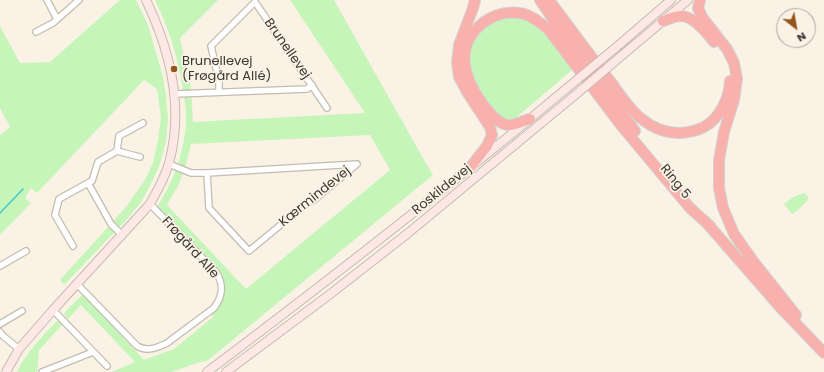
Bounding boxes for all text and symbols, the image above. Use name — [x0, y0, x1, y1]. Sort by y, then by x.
north arrow — [776, 8, 816, 48]
street label: Brunellevej — [260, 16, 314, 82]
text: N — [794, 28, 809, 46]
place label: Brunellevej (Frøgård Allé) — [182, 54, 271, 85]
marker: Brunellevej (Frøgård Allé) — [169, 64, 179, 74]
street label: Roskildevej — [409, 161, 475, 219]
street label: Ring 5 — [656, 162, 694, 202]
street label: Kærmindevej — [276, 163, 354, 231]
street label: Frøgård Alle — [158, 214, 222, 282]

